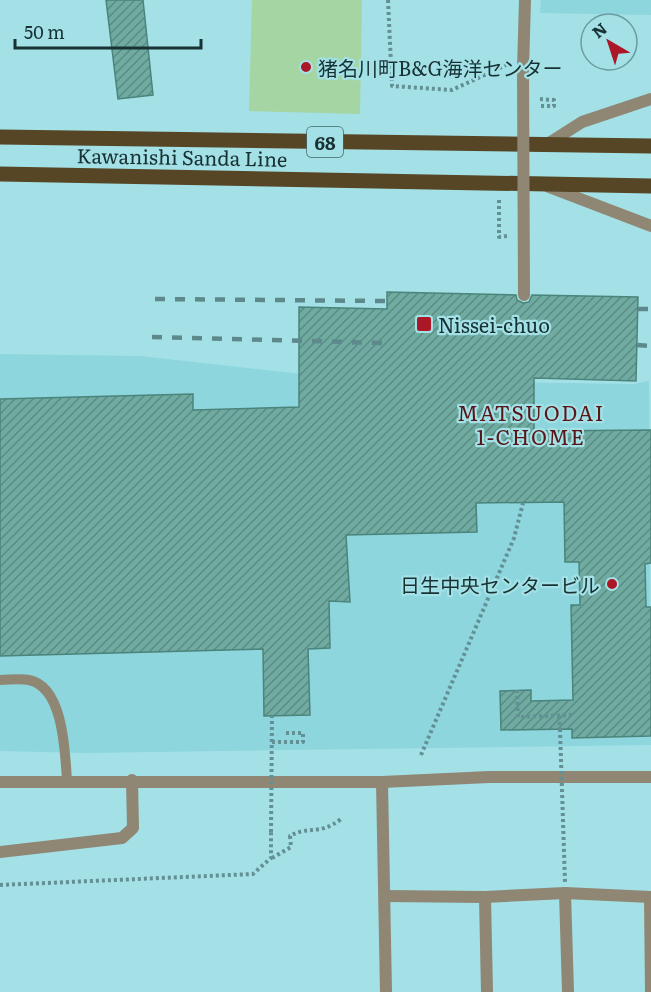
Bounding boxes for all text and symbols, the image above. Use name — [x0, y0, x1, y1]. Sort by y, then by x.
scale bar — [15, 12, 201, 50]
north arrow — [579, 12, 639, 72]
text: N — [586, 16, 612, 43]
text: 50 m — [24, 18, 65, 45]
place label: 猪名川町B&G海洋センター — [318, 52, 562, 82]
marker: 猪名川町B&G海洋センター — [299, 60, 313, 74]
road number: 68 — [307, 127, 343, 157]
street label: Kawanishi Sanda Line — [76, 139, 288, 173]
place label: Nissei-chuo — [438, 309, 550, 339]
marker: Nissei-chuo — [415, 315, 433, 333]
district label: MATSUODAI 1-CHOME — [457, 396, 605, 451]
place label: 日生中央センタービル — [400, 569, 600, 599]
marker: 日生中央センタービル — [605, 577, 619, 591]

